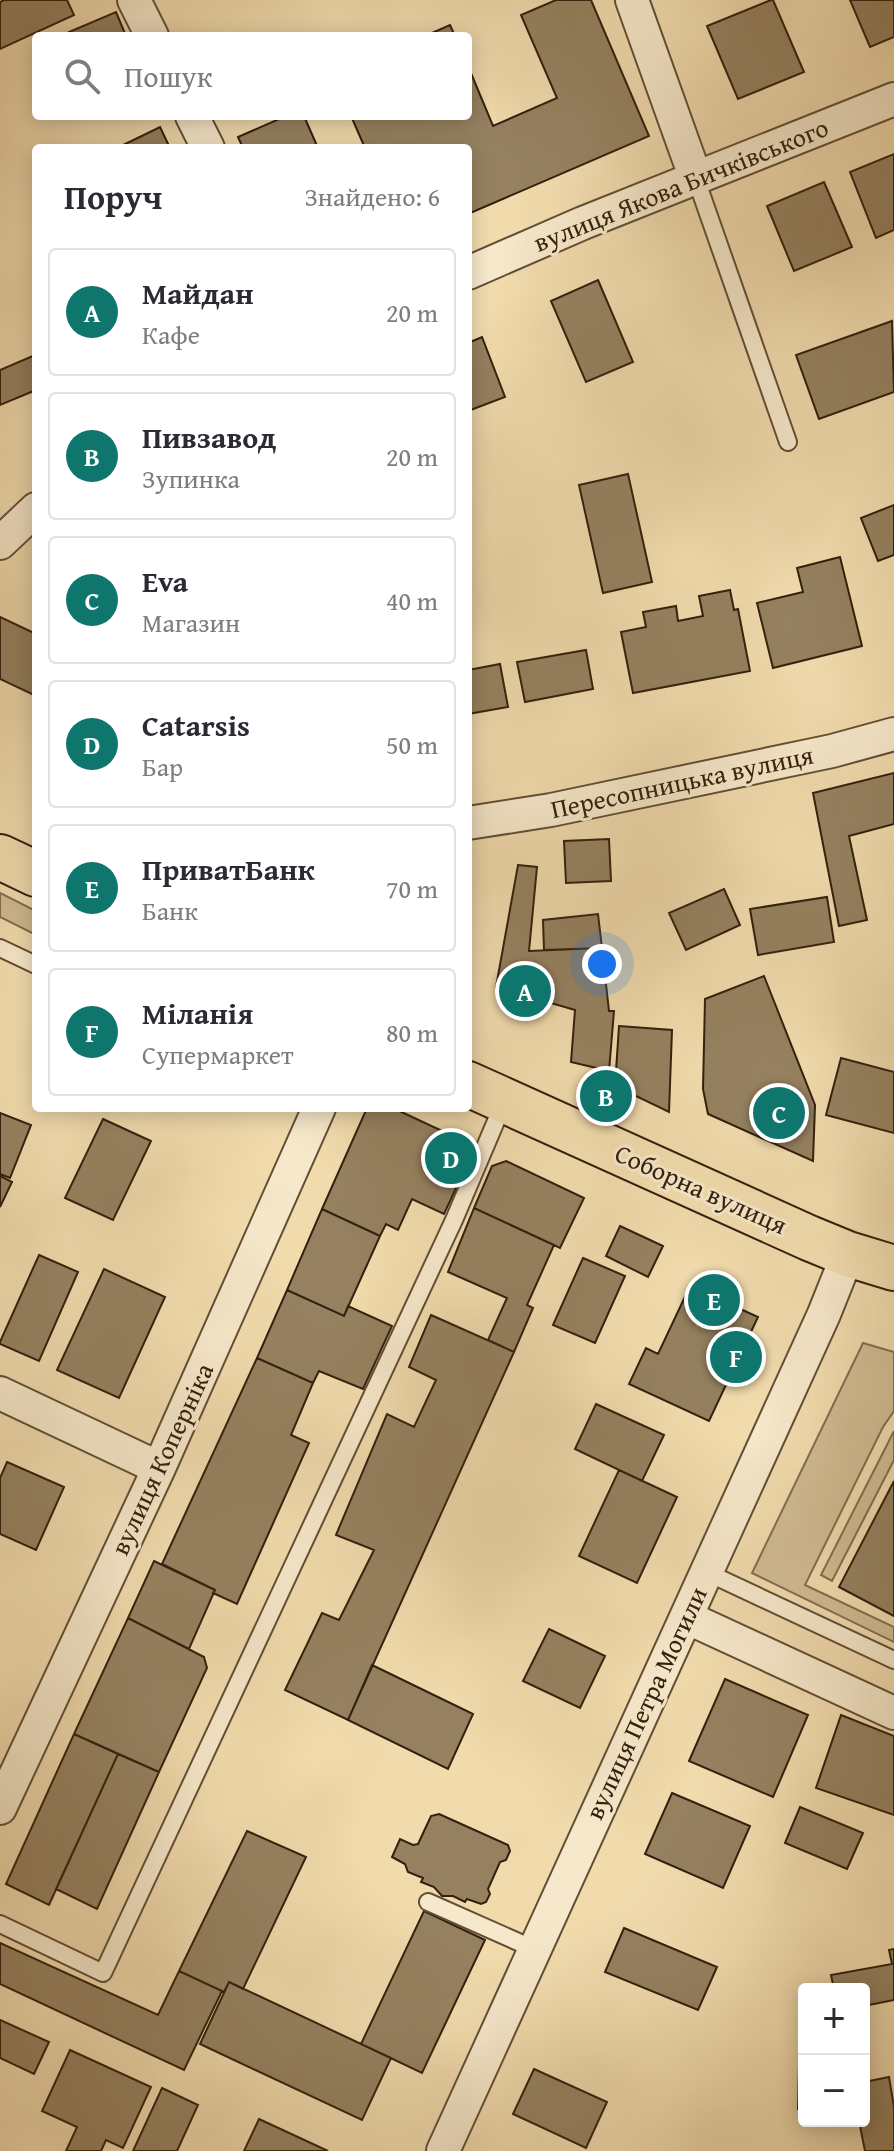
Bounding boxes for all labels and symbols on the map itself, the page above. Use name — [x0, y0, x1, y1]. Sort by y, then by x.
street label: вулиця Якова Бичківського — [527, 107, 834, 262]
street label: Пересопницька вулиця — [547, 735, 817, 828]
your location — [582, 944, 622, 984]
pin: A — [499, 961, 551, 1021]
pin: B — [580, 1066, 632, 1126]
pin: C — [753, 1083, 805, 1143]
pin: D — [425, 1128, 477, 1188]
street label: Соборна вулиця — [609, 1133, 794, 1244]
pin: E — [688, 1270, 740, 1330]
pin: F — [710, 1327, 762, 1387]
street label: вулиця Коперніка — [100, 1356, 223, 1561]
street label: вулиця Петра Могили — [574, 1580, 717, 1826]

